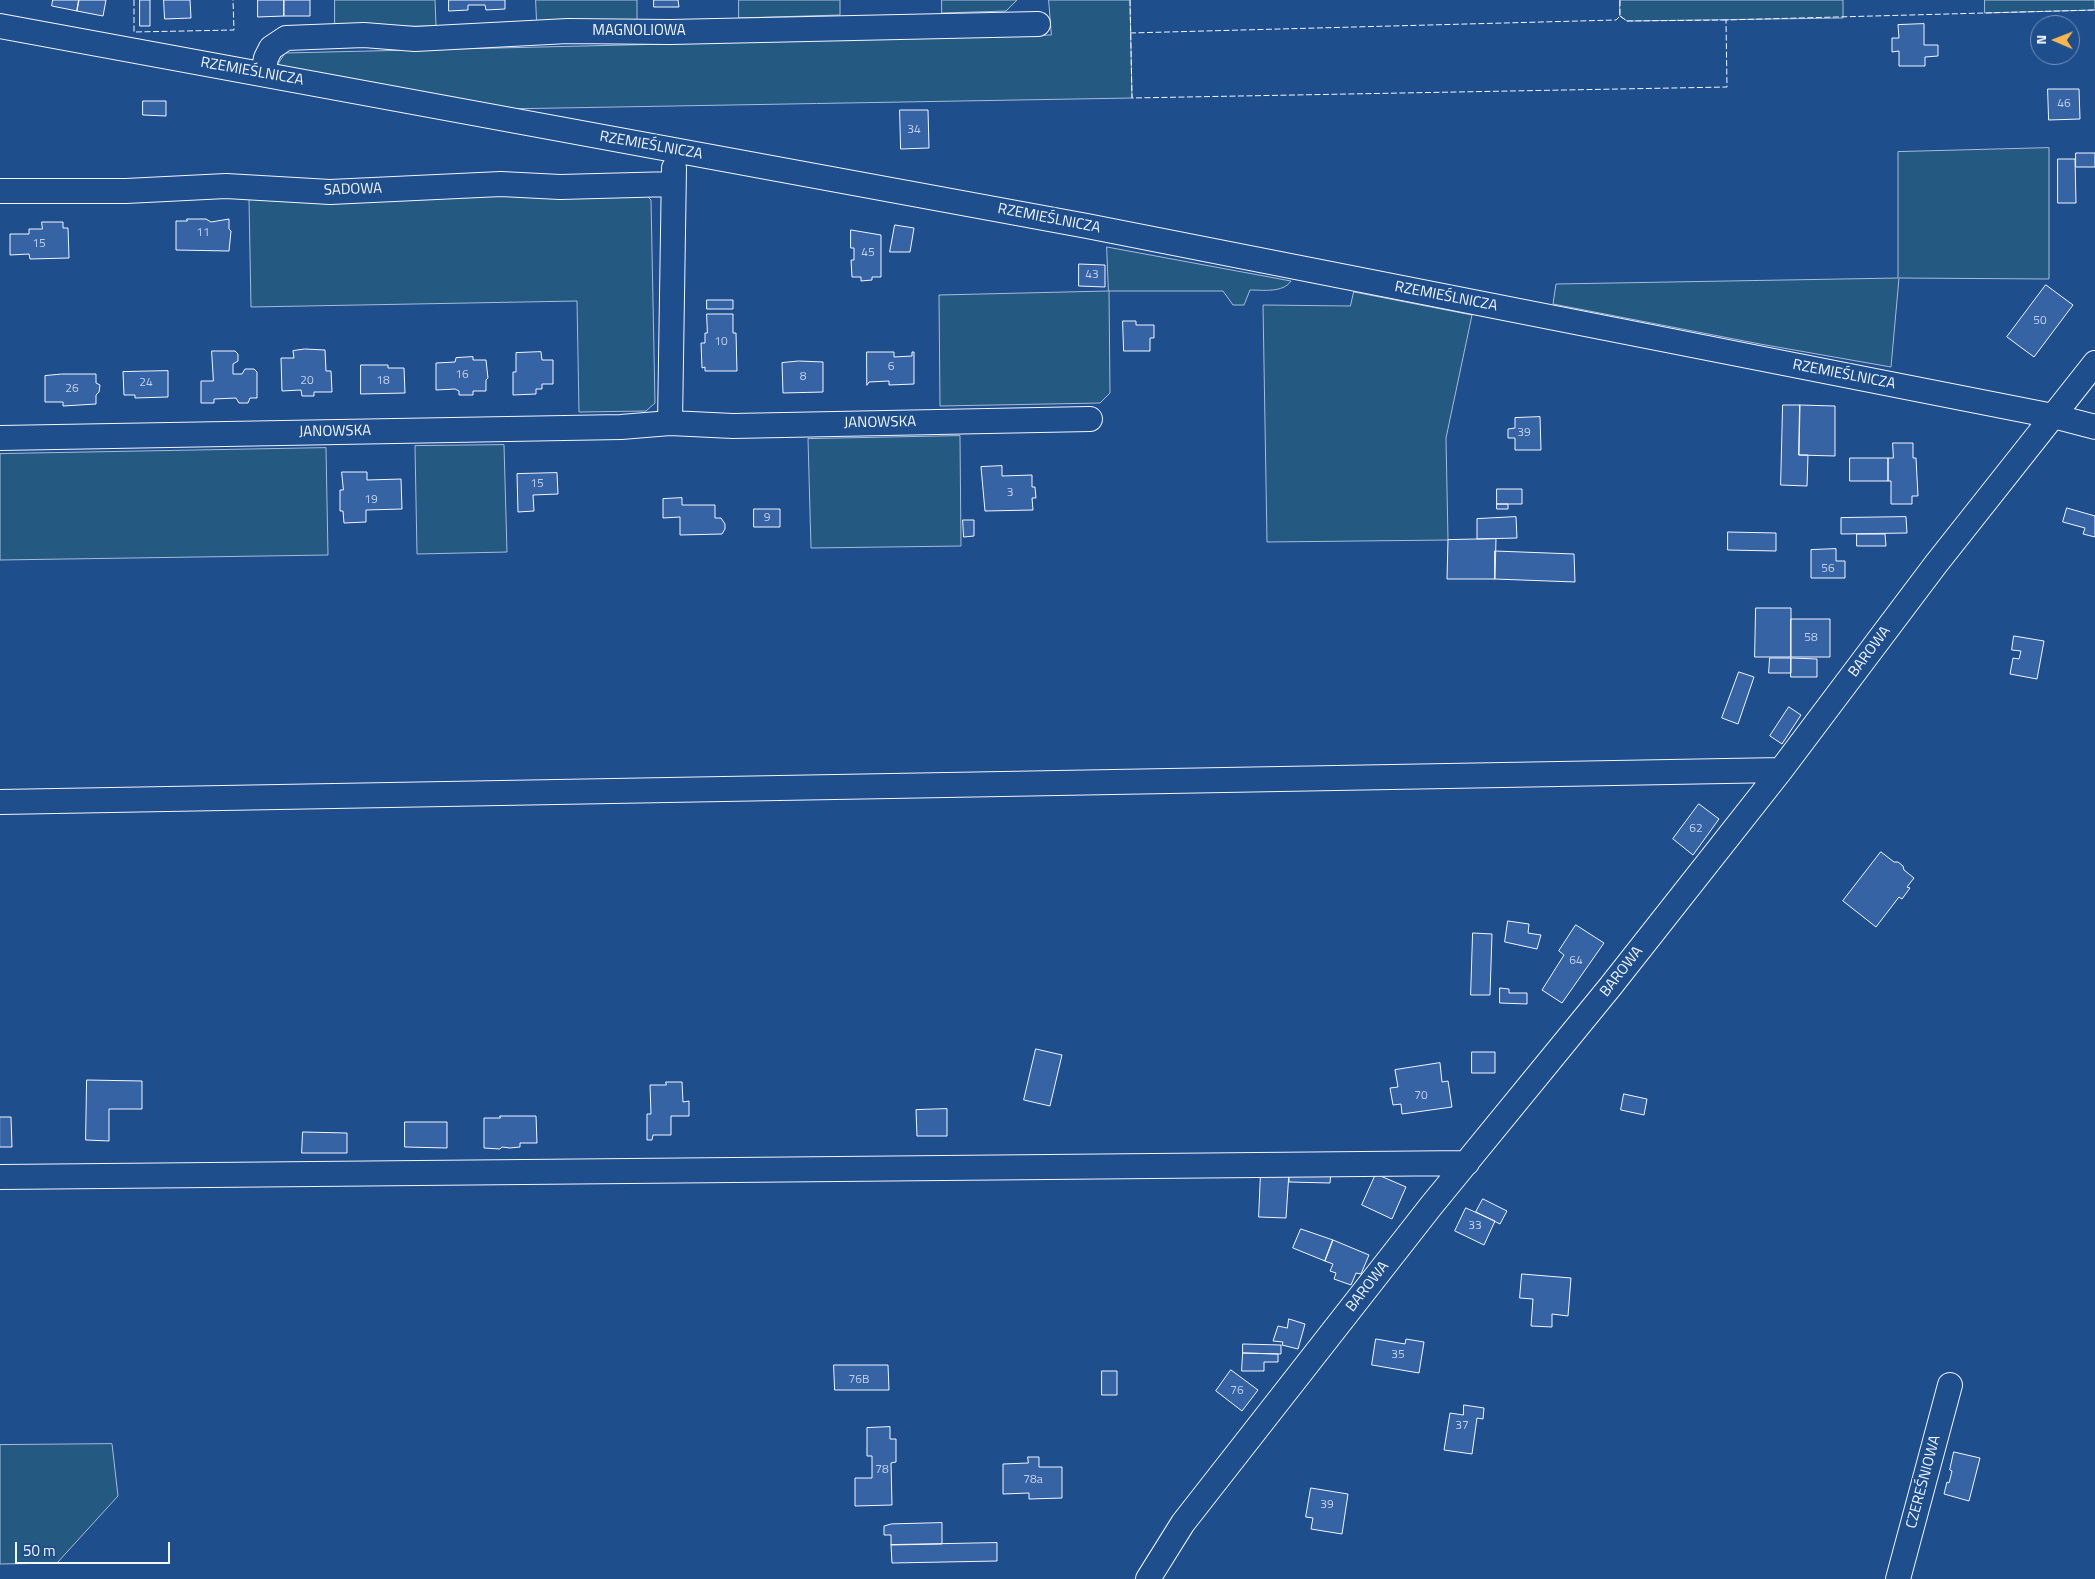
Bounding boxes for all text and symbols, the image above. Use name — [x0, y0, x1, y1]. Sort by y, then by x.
north arrow — [2030, 15, 2080, 65]
street label: MAGNOLIOWA — [592, 22, 686, 40]
text: N — [2030, 35, 2051, 45]
street label: RZEMIEŚLNICZA — [199, 54, 305, 90]
house number: 46 — [2057, 97, 2071, 111]
house number: 34 — [907, 123, 921, 137]
street label: RZEMIEŚLNICZA — [598, 128, 704, 164]
street label: SADOWA — [324, 180, 382, 200]
street label: RZEMIEŚLNICZA — [996, 200, 1102, 238]
house number: 11 — [196, 226, 210, 240]
house number: 15 — [32, 237, 46, 251]
house number: 45 — [861, 246, 875, 260]
house number: 43 — [1085, 268, 1099, 282]
street label: RZEMIEŚLNICZA — [1393, 278, 1499, 316]
house number: 50 — [2033, 314, 2047, 328]
house number: 10 — [714, 335, 728, 349]
street label: RZEMIEŚLNICZA — [1791, 356, 1897, 394]
house number: 6 — [888, 360, 894, 374]
house number: 16 — [455, 368, 469, 382]
house number: 8 — [800, 370, 806, 384]
house number: 20 — [300, 374, 314, 388]
house number: 18 — [376, 374, 390, 388]
house number: 24 — [139, 376, 153, 390]
house number: 26 — [65, 382, 79, 396]
street label: JANOWSKA — [844, 413, 916, 433]
street label: JANOWSKA — [299, 422, 371, 442]
house number: 39 — [1517, 426, 1531, 440]
house number: 15 — [530, 477, 544, 491]
house number: 3 — [1007, 486, 1013, 500]
house number: 19 — [364, 493, 378, 507]
house number: 9 — [764, 511, 770, 525]
house number: 56 — [1821, 562, 1835, 576]
street label: BAROWA — [1845, 623, 1895, 681]
house number: 58 — [1804, 631, 1818, 645]
house number: 62 — [1689, 822, 1703, 836]
street label: BAROWA — [1597, 943, 1647, 1001]
house number: 64 — [1569, 954, 1583, 968]
house number: 70 — [1414, 1089, 1428, 1103]
house number: 33 — [1468, 1219, 1482, 1233]
street label: BAROWA — [1343, 1258, 1393, 1316]
house number: 35 — [1391, 1348, 1405, 1362]
house number: 76B — [849, 1373, 869, 1387]
house number: 76 — [1230, 1384, 1244, 1398]
house number: 37 — [1455, 1419, 1469, 1433]
street label: CZEREŚNIOWA — [1903, 1433, 1945, 1531]
house number: 78 — [875, 1463, 889, 1477]
house number: 78a — [1023, 1473, 1043, 1487]
house number: 39 — [1320, 1498, 1334, 1512]
scale bar — [18, 1532, 172, 1564]
text: 50 m — [23, 1539, 56, 1562]

